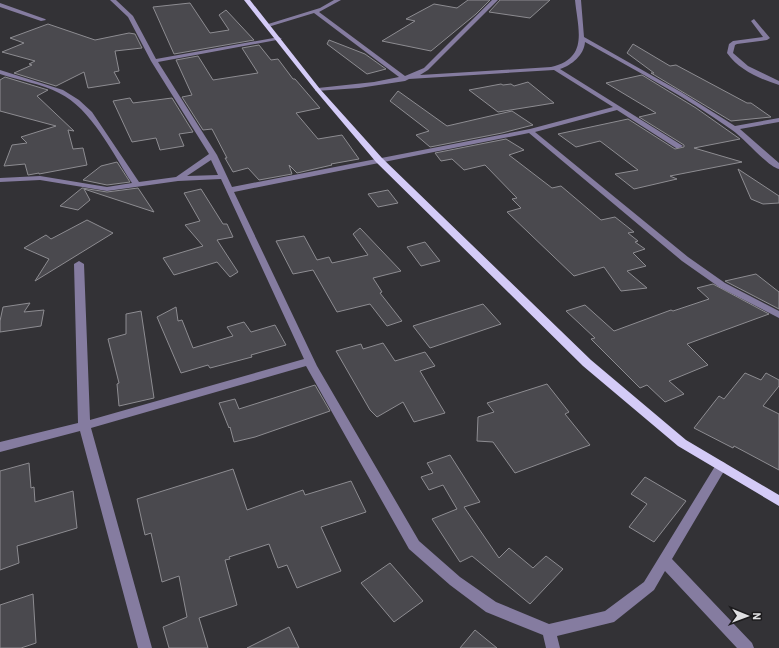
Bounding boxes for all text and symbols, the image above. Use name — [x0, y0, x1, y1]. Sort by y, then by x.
north arrow — [727, 596, 767, 636]
text: N — [751, 612, 764, 620]

